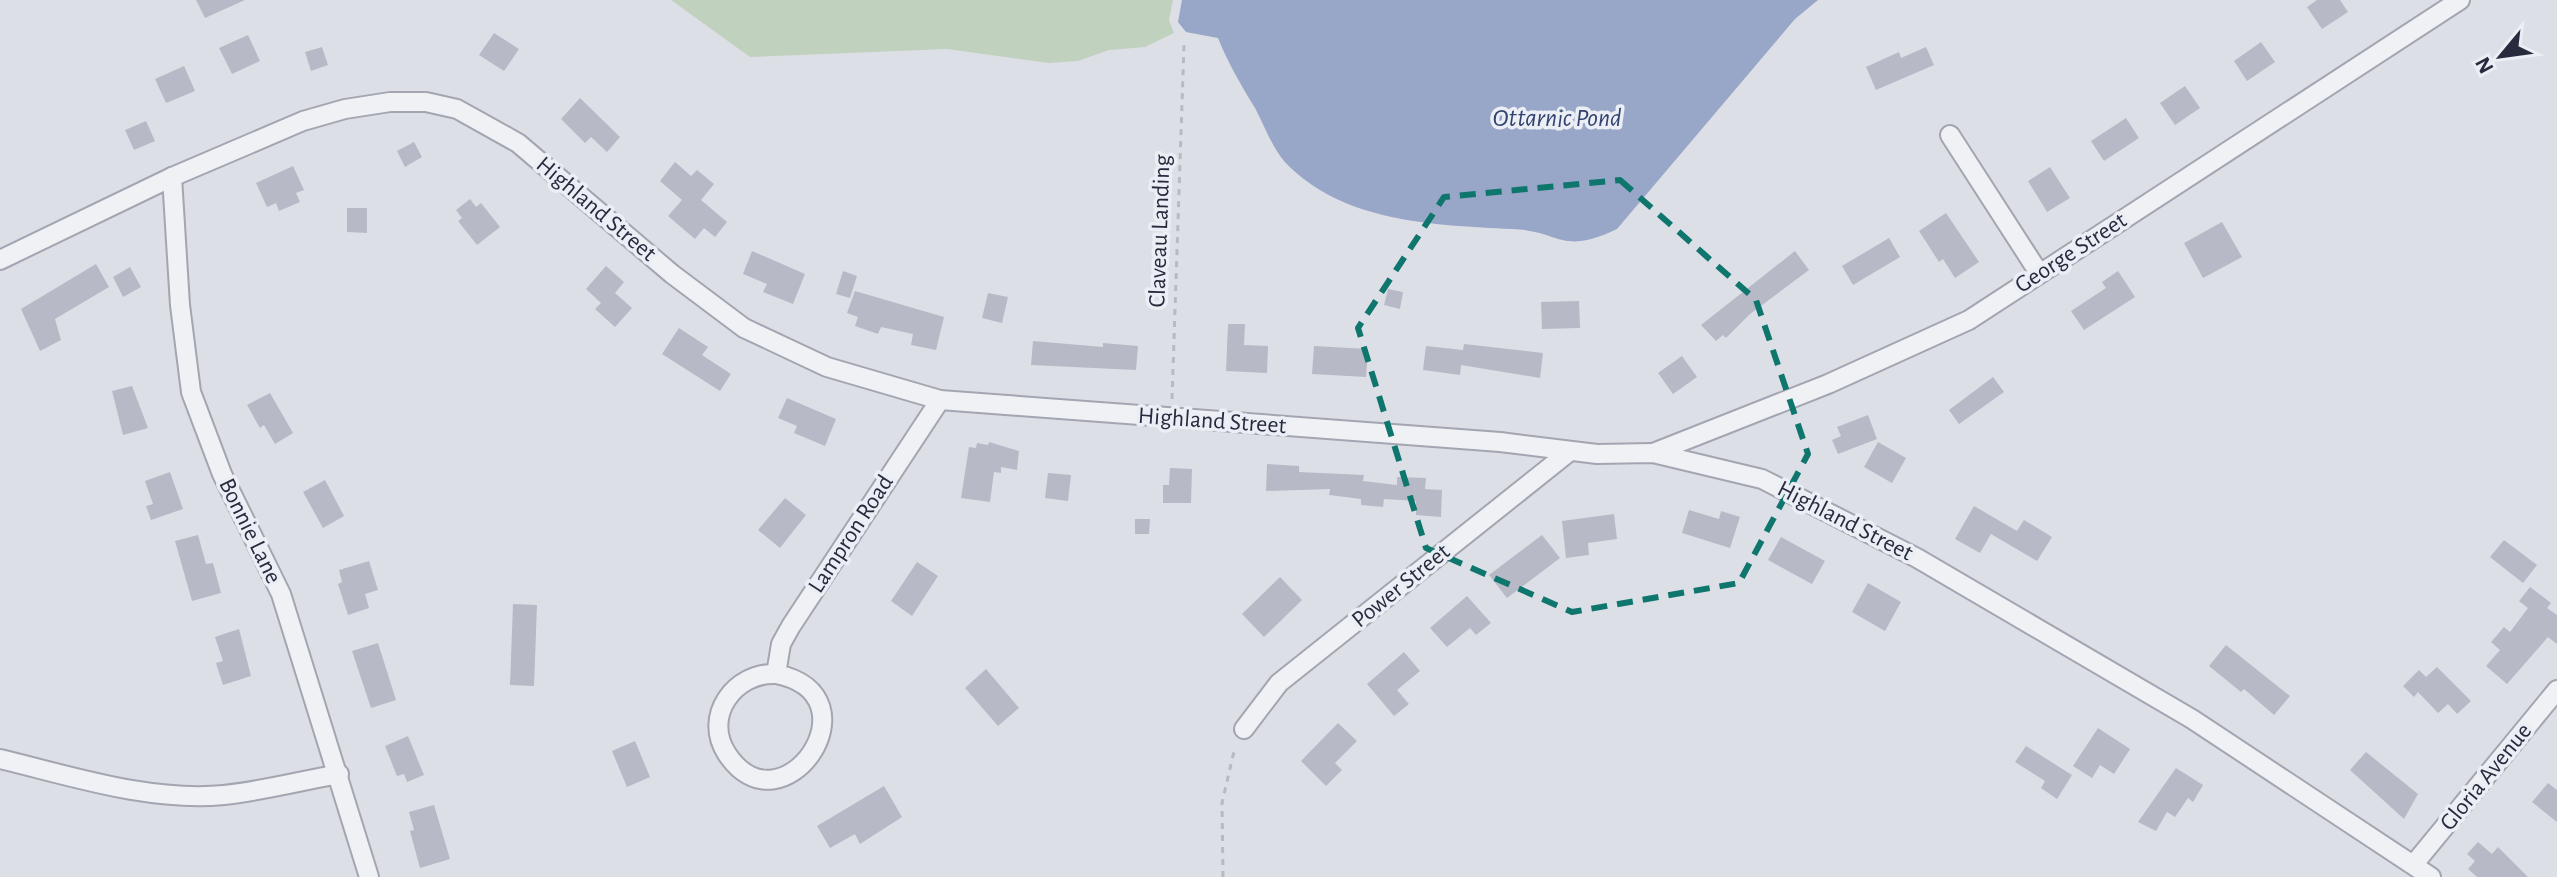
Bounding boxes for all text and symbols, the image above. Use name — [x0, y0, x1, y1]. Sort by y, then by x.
north arrow — [2461, 16, 2541, 96]
text: N — [2471, 53, 2498, 77]
water label: Ottarnic Pond — [1492, 105, 1622, 131]
street label: Highland Street — [531, 152, 661, 266]
street label: Claveau Landing — [1145, 154, 1175, 308]
street label: George Street — [2011, 208, 2131, 298]
street label: Highland Street — [1137, 404, 1287, 438]
street label: Lampron Road — [804, 471, 898, 597]
street label: Bonnie Lane — [214, 475, 286, 587]
street label: Highland Street — [1773, 477, 1917, 566]
street label: Power Street — [1348, 539, 1455, 632]
street label: Gloria Avenue — [2436, 719, 2536, 835]

